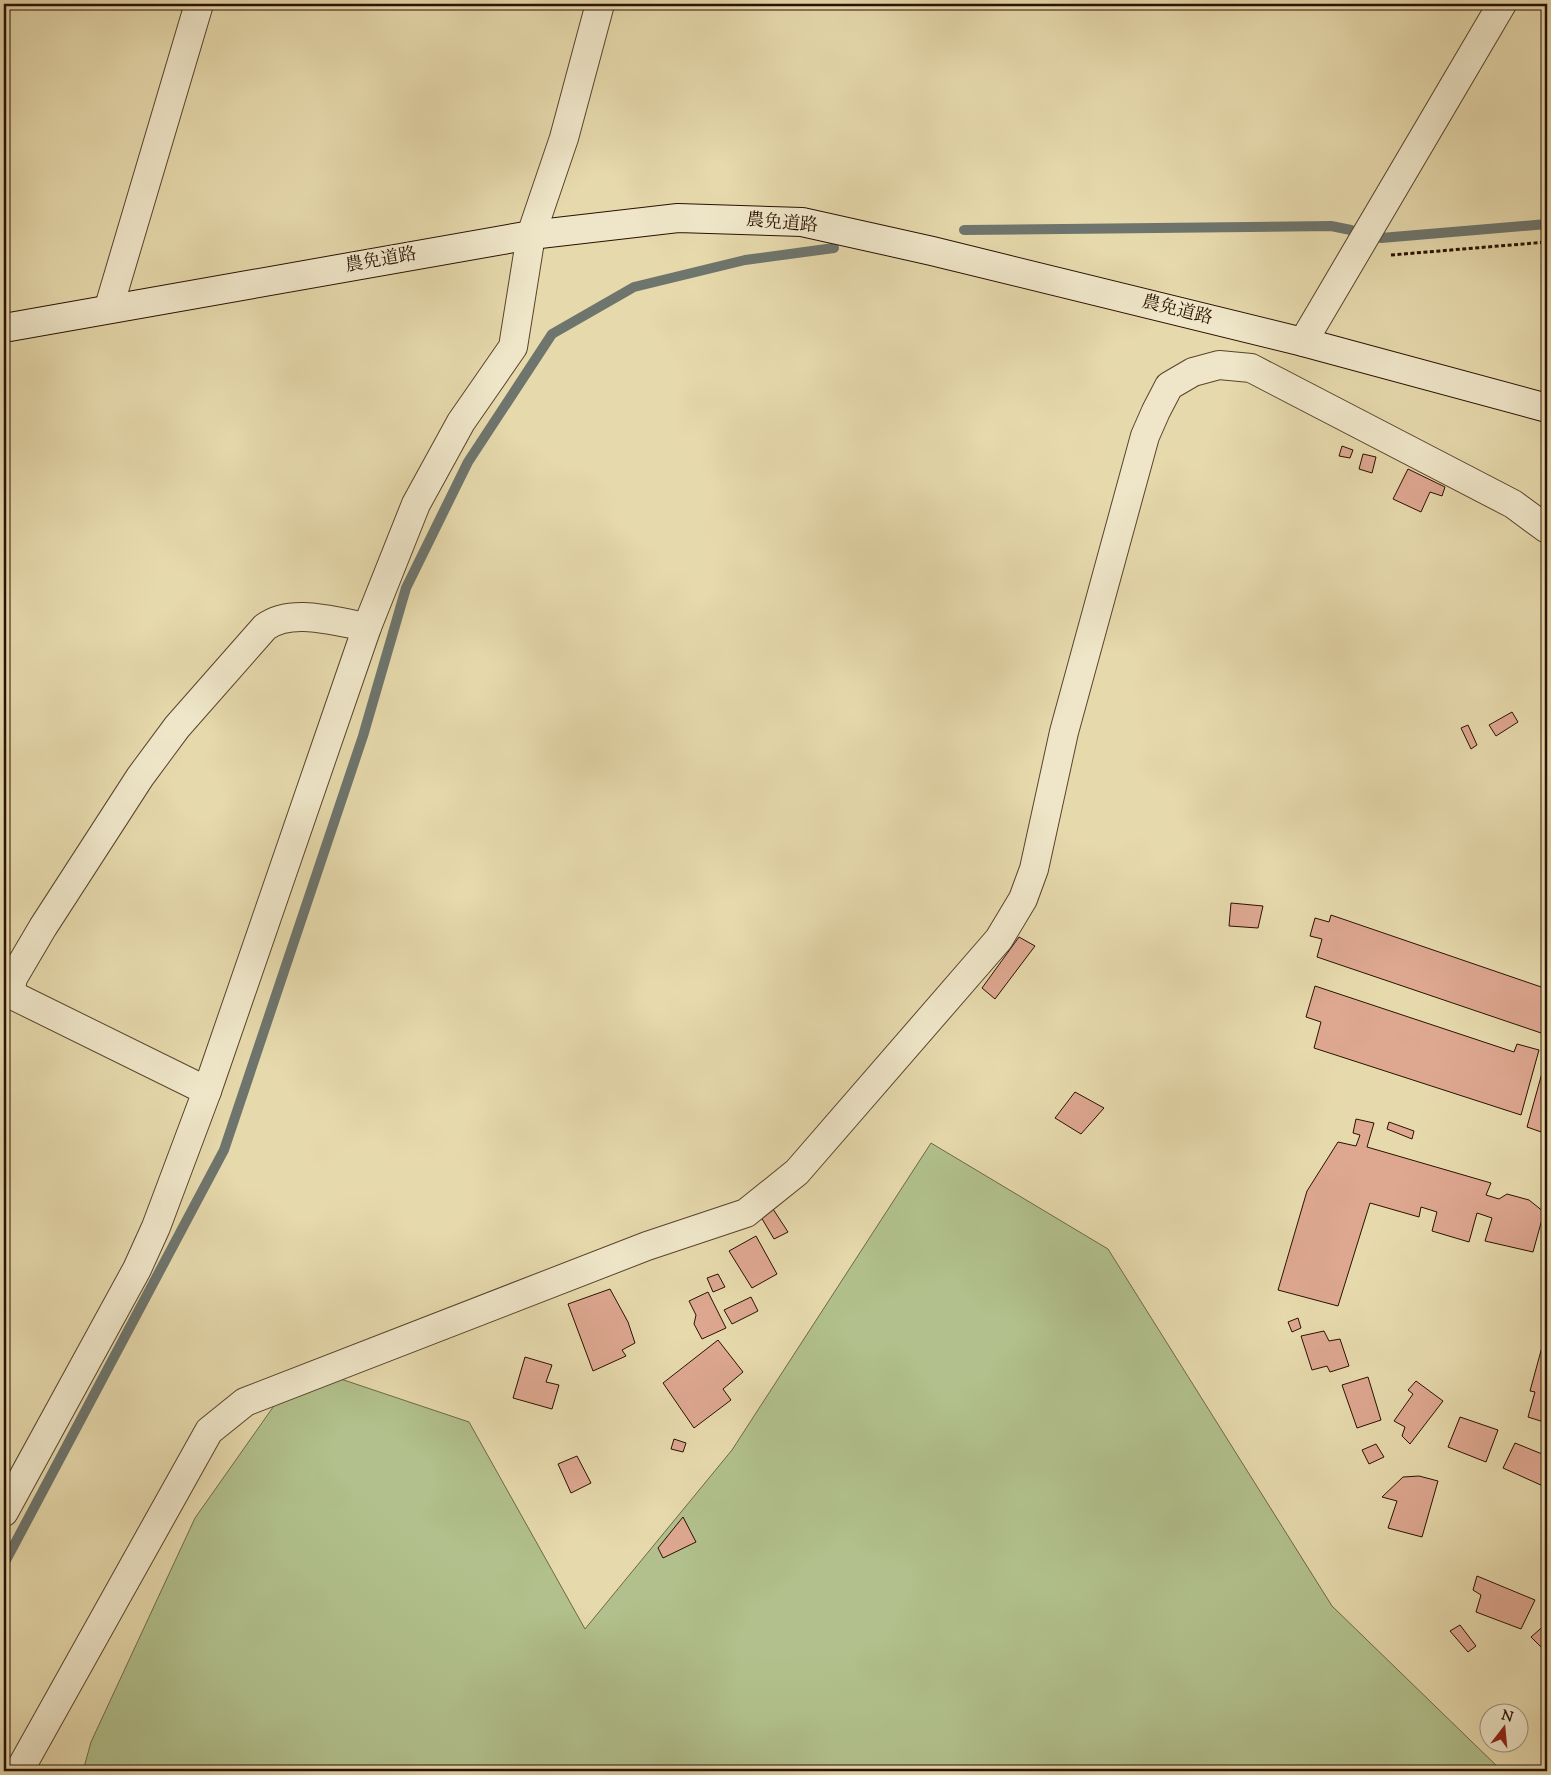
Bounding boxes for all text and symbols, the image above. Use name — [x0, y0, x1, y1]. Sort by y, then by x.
street label: 農免道路 — [745, 208, 819, 240]
street label: 農免道路 — [343, 242, 419, 280]
street label: 農免道路 — [1139, 290, 1215, 332]
north arrow — [1478, 1702, 1528, 1752]
text: N — [1499, 1706, 1515, 1729]

